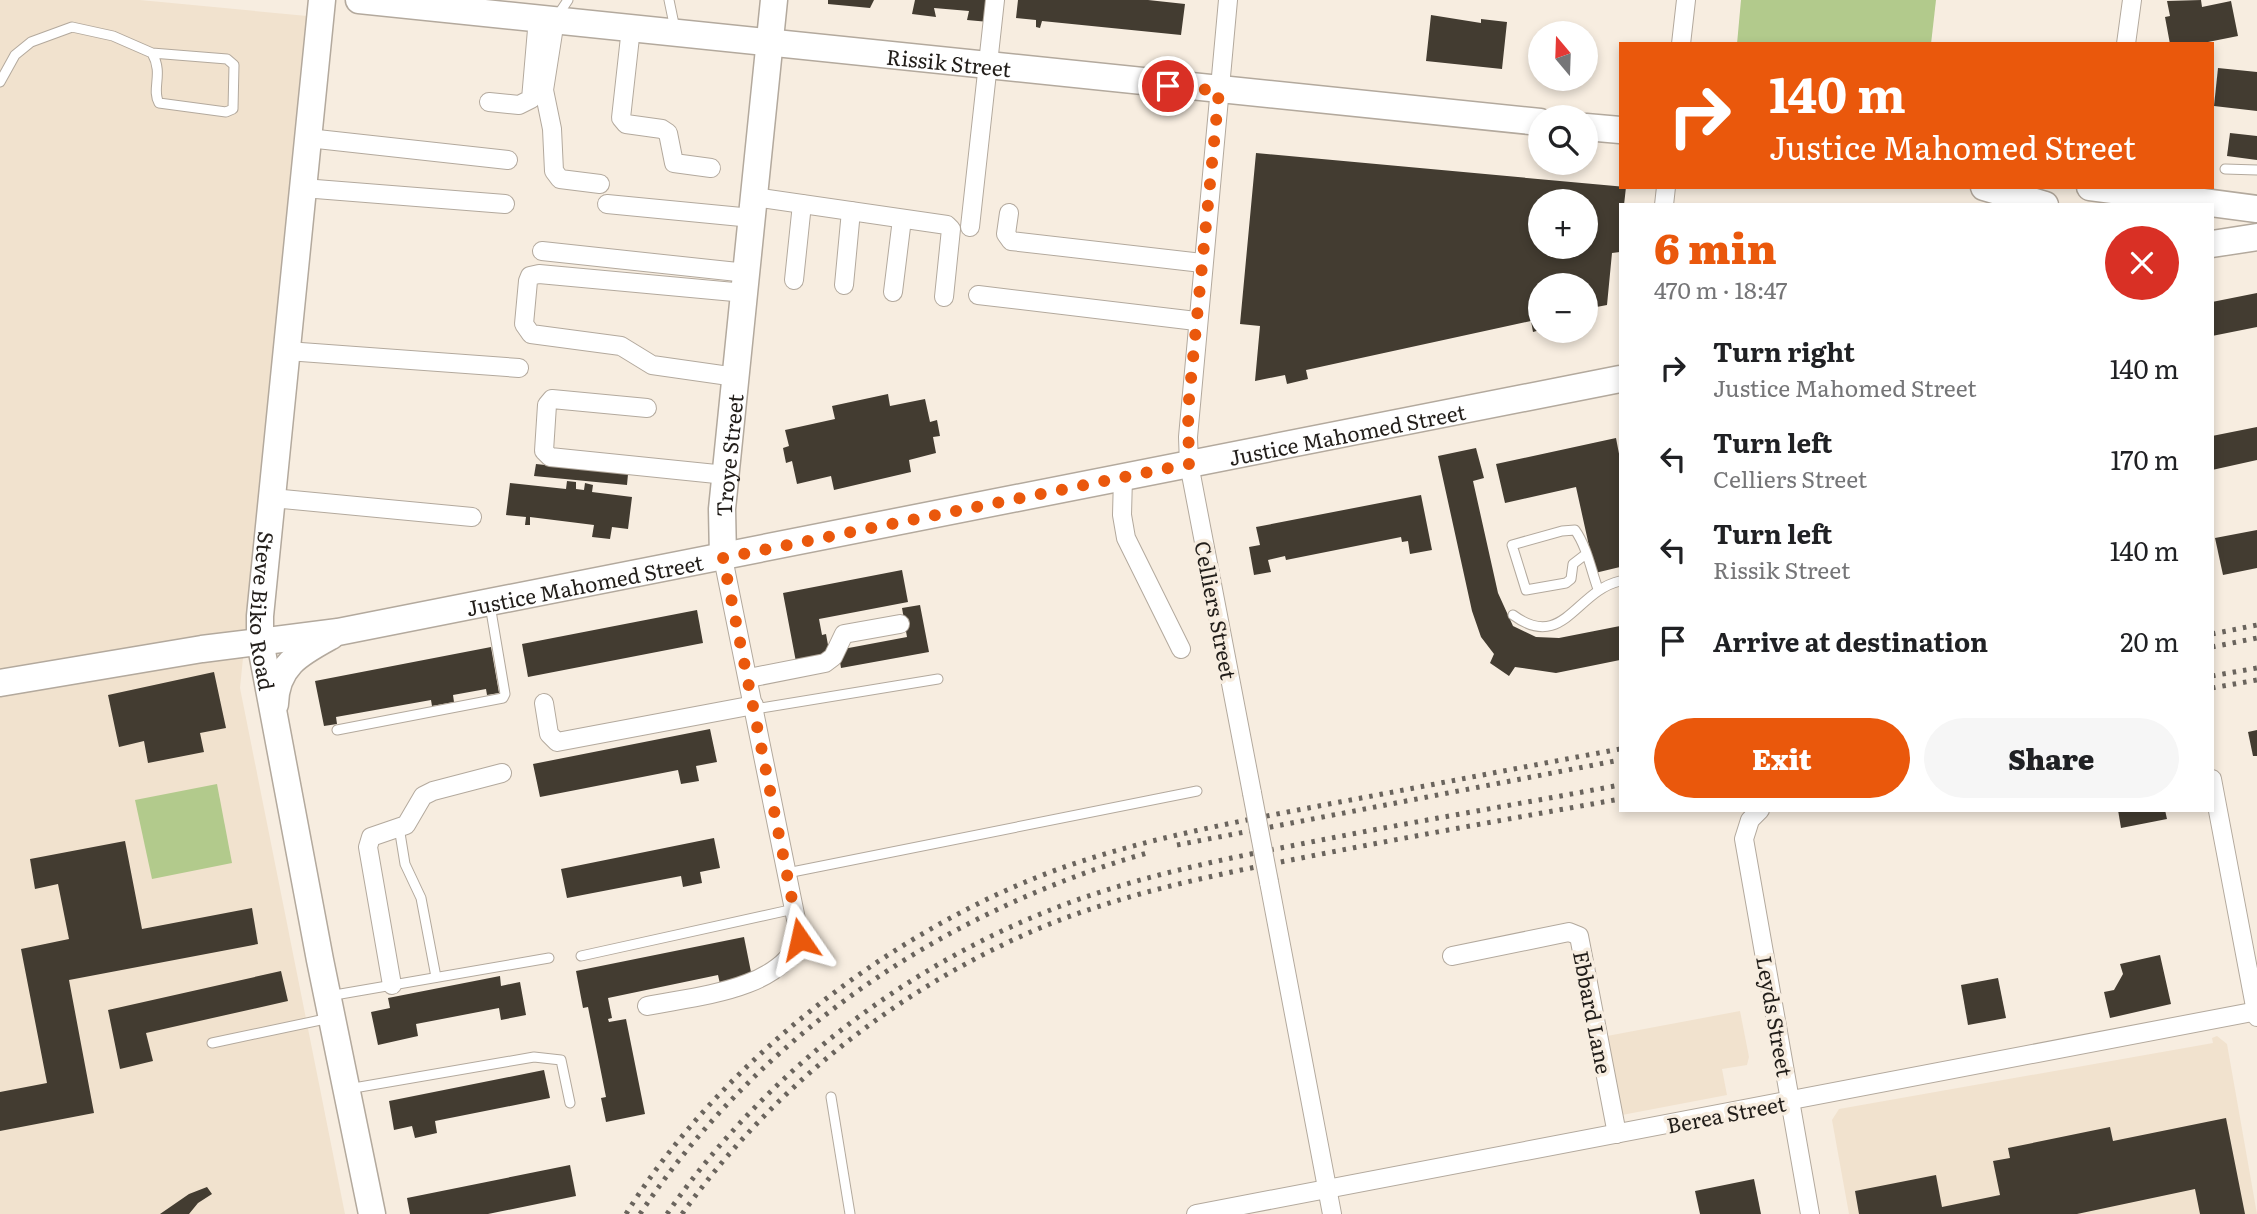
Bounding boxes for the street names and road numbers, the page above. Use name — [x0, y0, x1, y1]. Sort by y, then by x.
street label: Rissik Street — [885, 39, 1013, 83]
street label: Troye Street — [706, 392, 749, 517]
street label: Justice Mahomed Street — [1225, 394, 1468, 471]
street label: Steve Biko Road — [245, 530, 284, 693]
street label: Celliers Street — [1188, 538, 1246, 683]
street label: Justice Mahomed Street — [463, 545, 706, 622]
street label: Ebbard Lane — [1567, 948, 1621, 1076]
street label: Leyds Street — [1750, 953, 1802, 1079]
street label: Berea Street — [1664, 1086, 1789, 1140]

